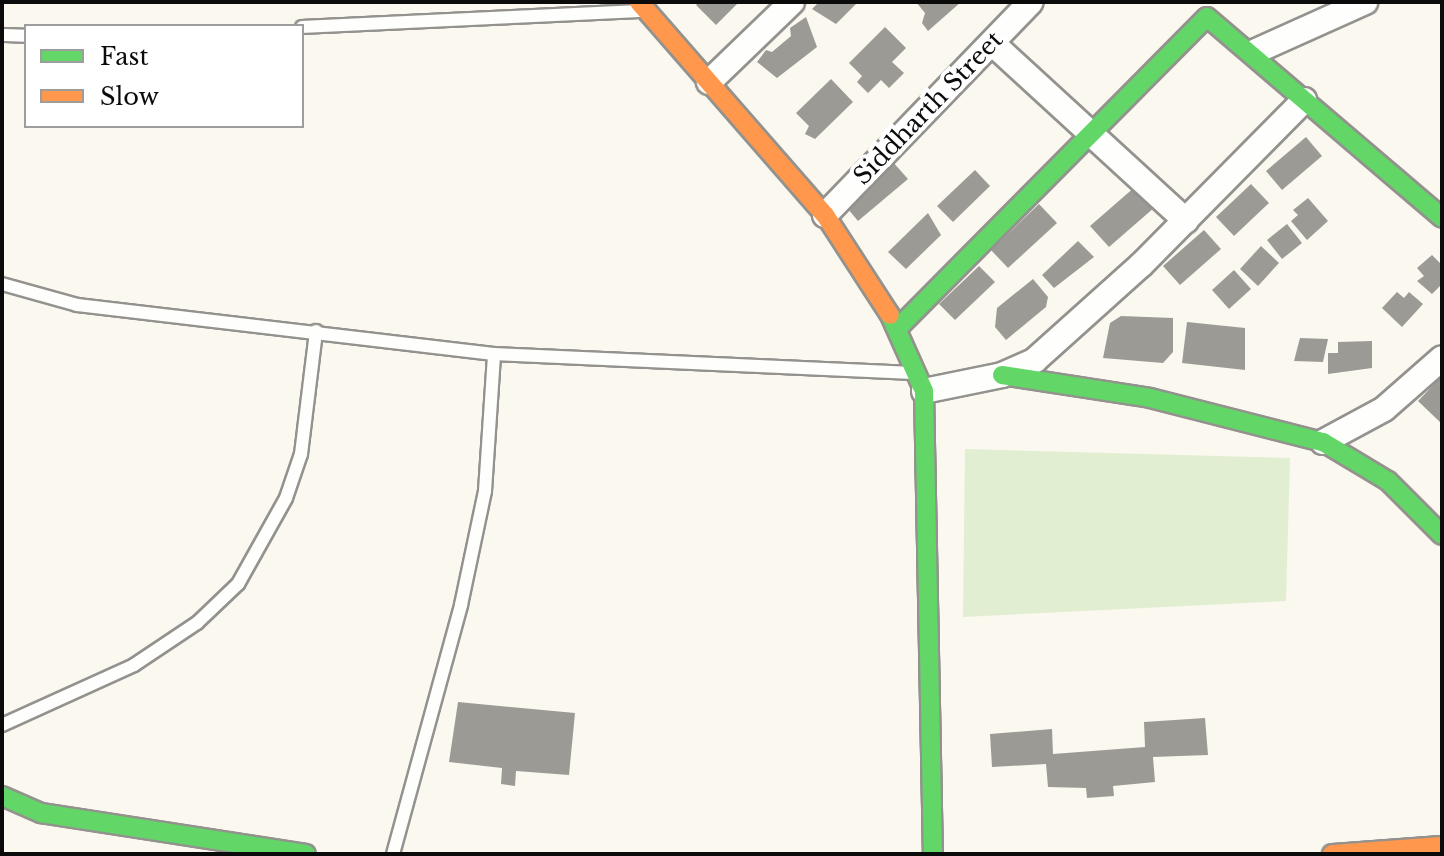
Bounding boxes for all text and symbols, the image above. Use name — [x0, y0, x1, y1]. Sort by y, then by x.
legend — [24, 24, 304, 128]
street label: Siddharth Street — [847, 25, 1009, 191]
text: Fast — [100, 42, 148, 71]
text: Slow — [100, 82, 159, 111]

